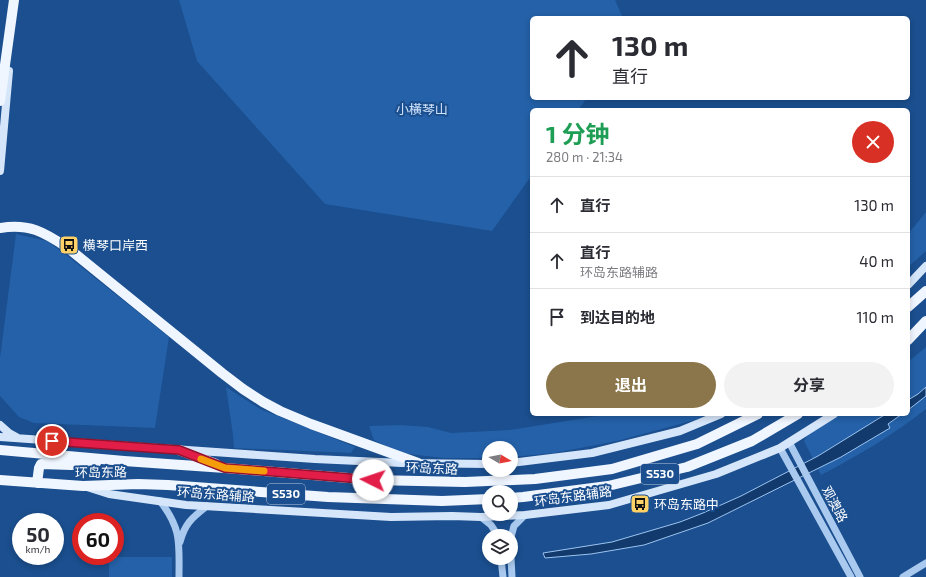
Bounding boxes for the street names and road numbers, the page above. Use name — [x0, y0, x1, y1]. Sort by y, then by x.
street label: 环岛东路 — [406, 459, 458, 477]
street label: 环岛东路 — [75, 464, 127, 480]
road number: S530 — [641, 464, 679, 484]
street label: 环岛东路辅路 — [177, 483, 255, 505]
street label: 环岛东路辅路 — [533, 483, 613, 509]
street label: 观澳路 — [819, 483, 851, 525]
road number: S530 — [267, 484, 305, 504]

